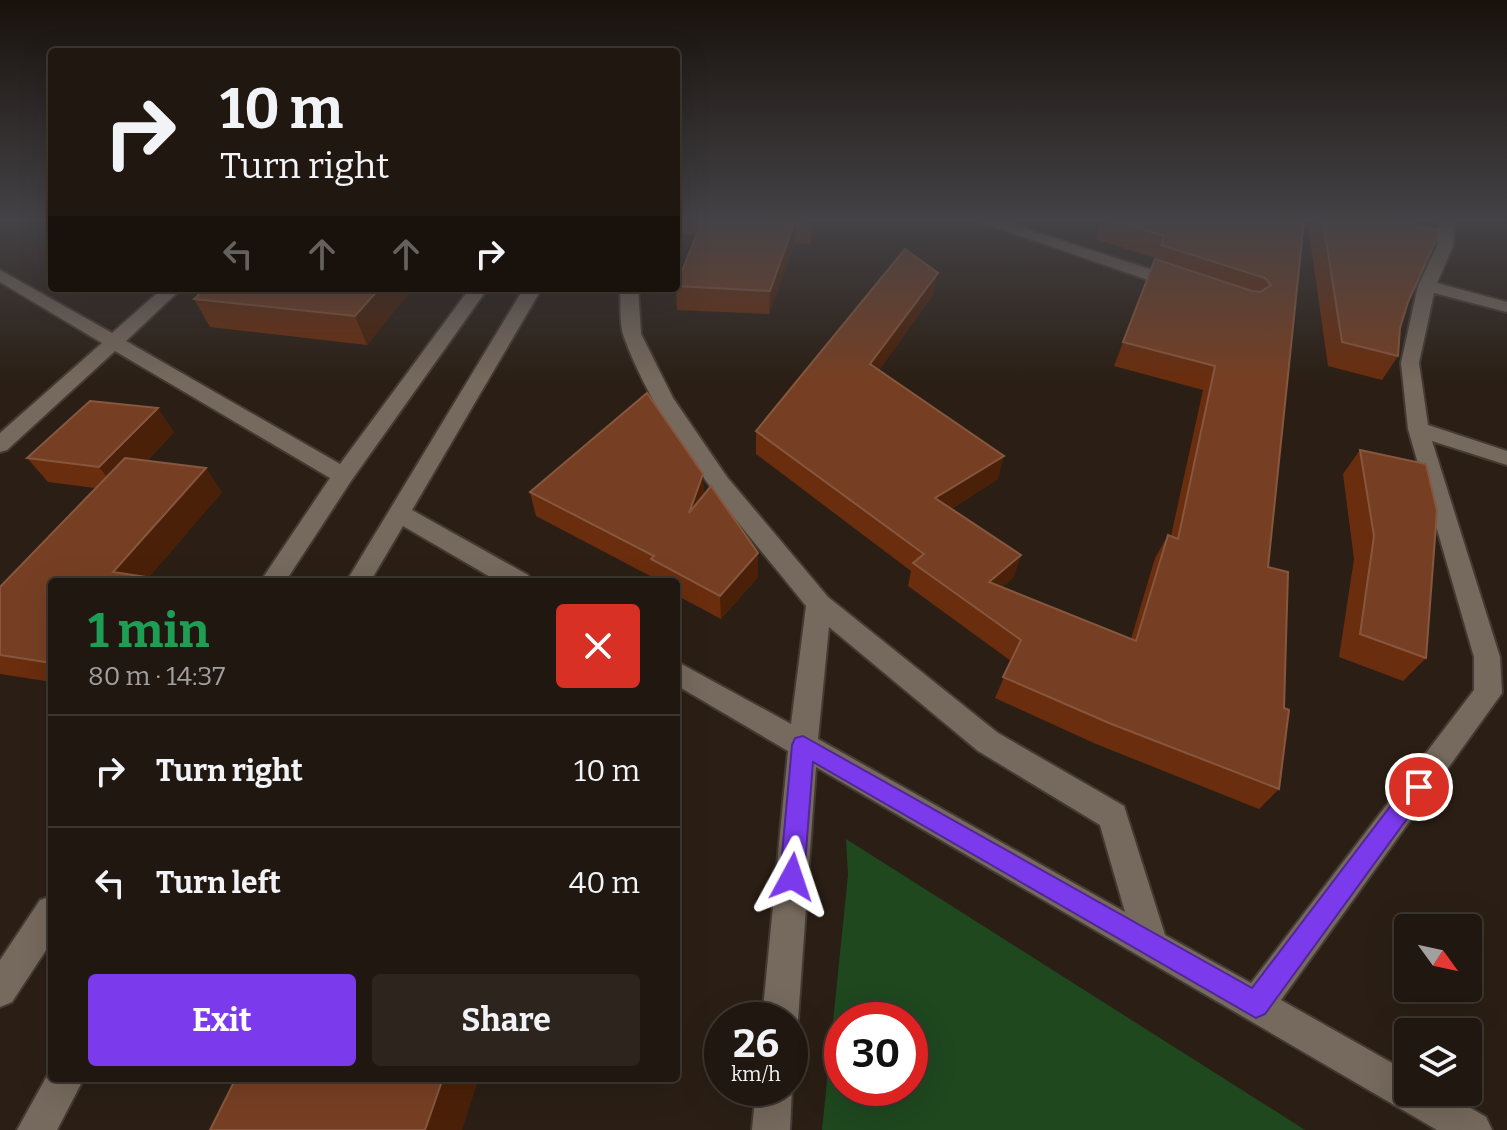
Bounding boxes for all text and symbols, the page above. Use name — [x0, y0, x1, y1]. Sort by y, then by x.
text: 10 m — [220, 76, 343, 143]
icon: right — [88, 80, 192, 184]
text: Turn right — [220, 144, 389, 188]
icon: left — [216, 232, 260, 276]
icon: ahead — [300, 232, 344, 276]
icon: ahead — [384, 232, 428, 276]
icon: right — [468, 232, 512, 276]
text: 1 min — [88, 602, 209, 660]
button: close — [556, 604, 640, 688]
text: 80 m · 14:37 — [88, 661, 225, 692]
icon: right — [88, 749, 132, 793]
text: Turn right — [156, 753, 303, 789]
text: 10 m — [574, 753, 640, 789]
pin — [1385, 753, 1453, 821]
icon: arrive — [1397, 765, 1441, 809]
position arrow — [750, 835, 834, 919]
icon: left — [88, 861, 132, 905]
text: Turn left — [156, 865, 281, 901]
text: 40 m — [569, 865, 640, 901]
north arrow — [1394, 914, 1482, 1002]
map controls — [1394, 914, 1482, 1106]
button: Exit — [88, 974, 356, 1066]
button: Share — [372, 974, 640, 1066]
speed limit sign: 30 — [824, 1002, 928, 1106]
button: layers — [1394, 1018, 1482, 1106]
text: 26 — [733, 1020, 779, 1068]
text: km/h — [731, 1062, 781, 1086]

